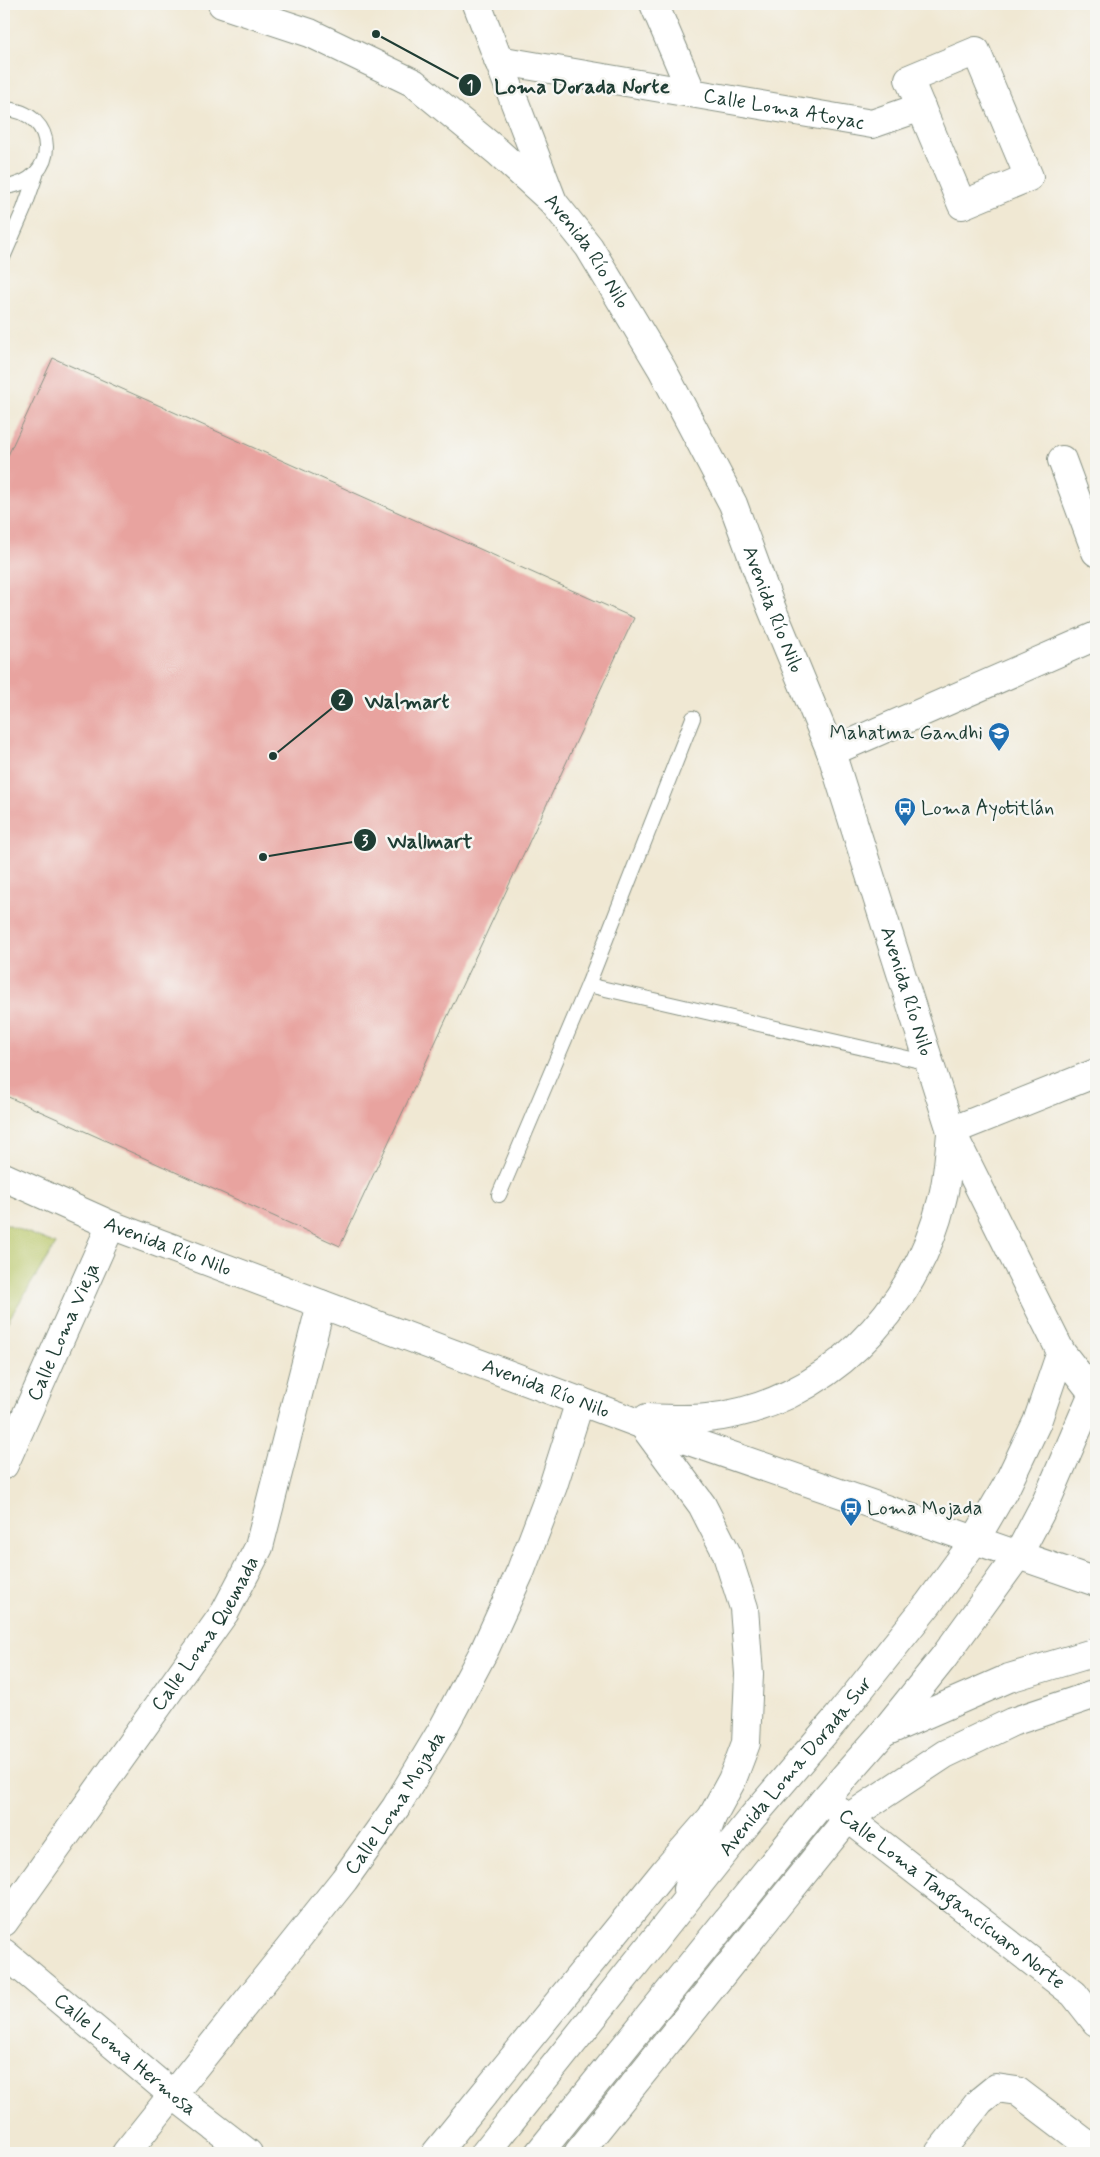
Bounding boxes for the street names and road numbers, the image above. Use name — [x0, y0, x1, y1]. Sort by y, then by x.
street label: Calle Loma Atoyac — [701, 82, 866, 136]
street label: Avenida Río Nilo — [539, 187, 636, 314]
street label: Avenida Río Nilo — [736, 542, 810, 677]
street label: Avenida Río Nilo — [874, 923, 940, 1059]
street label: Avenida Río Nilo — [100, 1210, 235, 1283]
street label: Calle Loma Vieja — [21, 1258, 106, 1405]
street label: Avenida Río Nilo — [478, 1352, 614, 1425]
street label: Calle Loma Quemada — [145, 1551, 265, 1717]
street label: Avenida Loma Dorada Sur — [713, 1671, 879, 1862]
street label: Calle Loma Mojada — [338, 1726, 452, 1880]
street label: Calle Loma Tangancícuaro Norte — [833, 1802, 1071, 1996]
street label: Calle Loma Hermosa — [48, 1987, 202, 2122]

